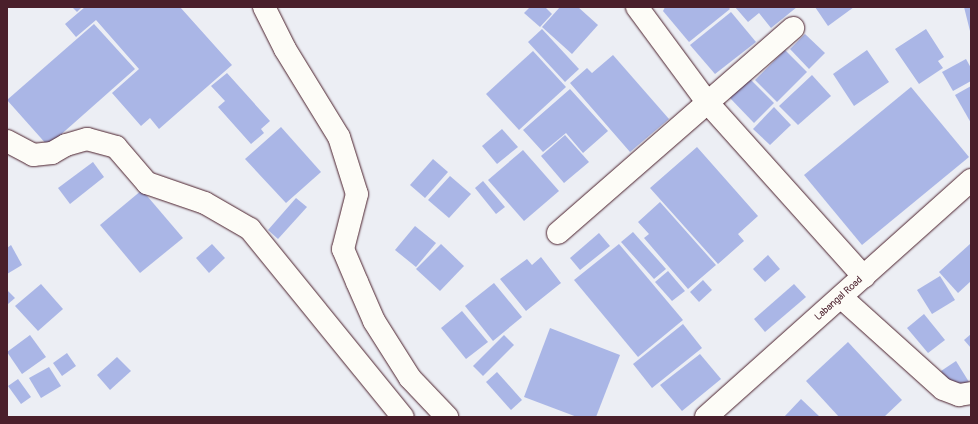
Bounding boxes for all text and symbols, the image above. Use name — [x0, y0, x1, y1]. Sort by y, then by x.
street label: Labangal Road — [813, 274, 865, 324]

